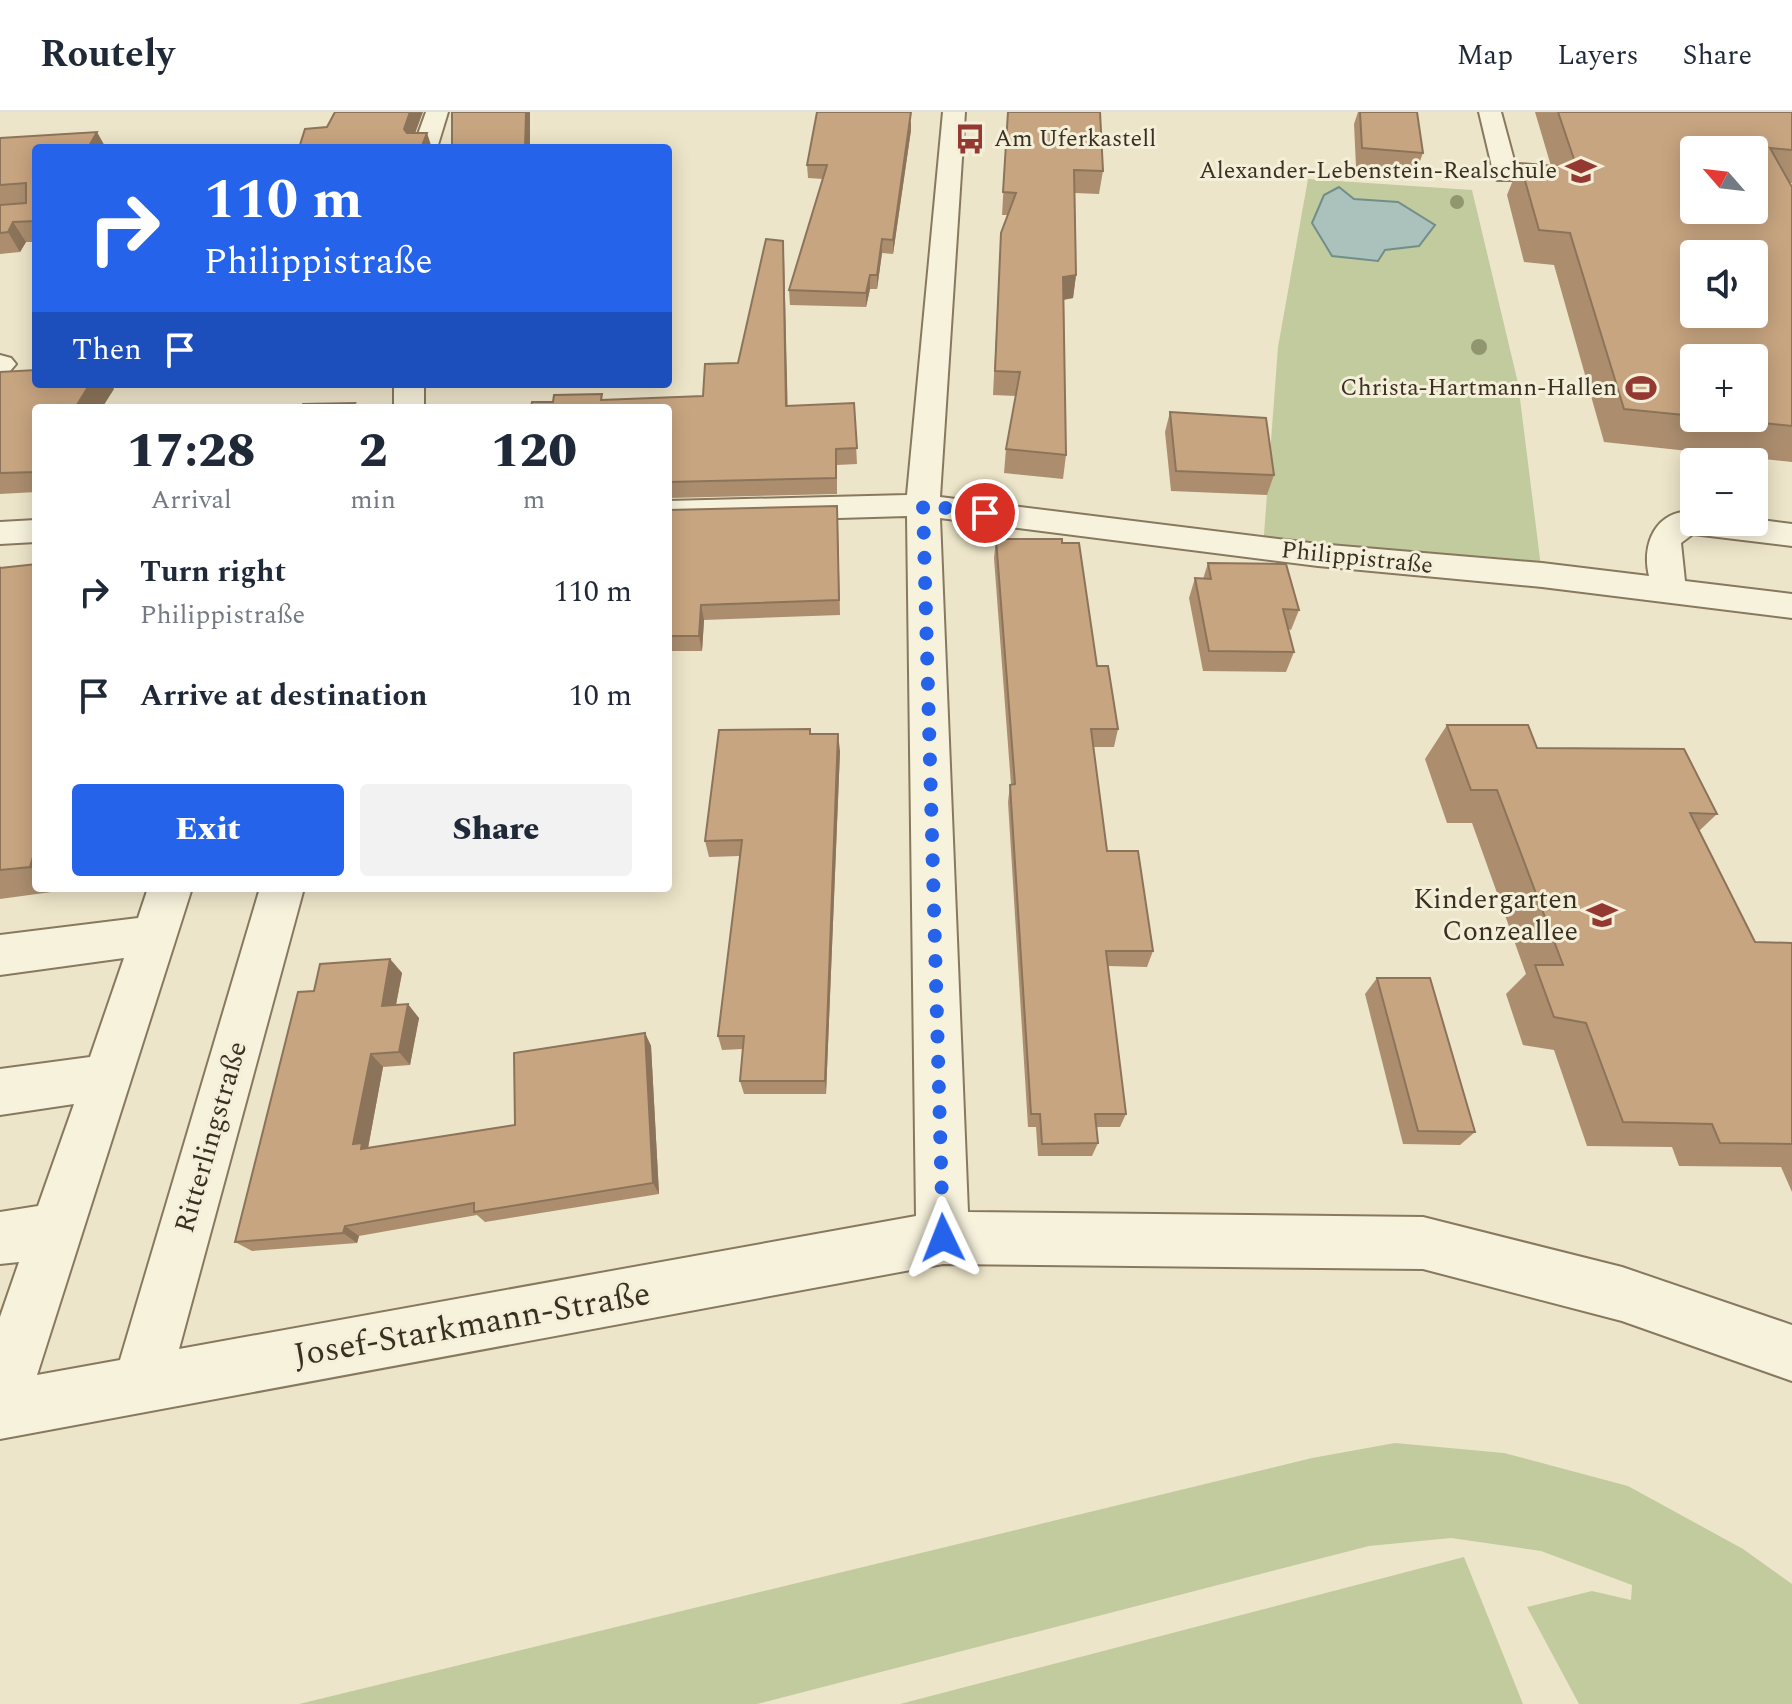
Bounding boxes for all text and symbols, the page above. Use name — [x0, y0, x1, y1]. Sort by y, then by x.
text: Routely — [40, 26, 174, 84]
text: Map — [1457, 34, 1513, 77]
text: Layers — [1557, 34, 1639, 77]
text: Share — [1683, 34, 1752, 77]
place label: Am Uferkastell — [994, 121, 1156, 157]
bus stop icon: Am Uferkastell — [953, 122, 987, 156]
north arrow — [1680, 136, 1768, 224]
map controls — [1680, 136, 1768, 536]
place label: Alexander-Lebenstein-Realschule — [1199, 153, 1557, 189]
school or university icon: Alexander-Lebenstein-Realschule — [1564, 154, 1598, 188]
text: 110 m — [204, 158, 363, 243]
icon: right — [72, 176, 176, 280]
text: Philippistraße — [204, 235, 433, 290]
button: sound — [1680, 240, 1768, 328]
text: Then — [72, 327, 142, 373]
icon: arrive — [158, 328, 202, 372]
button: + — [1680, 344, 1768, 432]
place label: Christa-Hartmann-Hallen — [1340, 370, 1617, 406]
sports icon: Christa-Hartmann-Hallen — [1624, 371, 1658, 405]
text: 17:28 — [127, 415, 256, 488]
text: 2 — [359, 415, 388, 488]
text: 120 — [491, 415, 577, 488]
button: − — [1680, 448, 1768, 536]
pin — [951, 479, 1019, 547]
text: Arrival — [151, 480, 232, 520]
text: min — [350, 480, 396, 520]
text: m — [523, 480, 545, 520]
icon: arrive — [963, 491, 1007, 535]
street label: Philippistraße — [1279, 532, 1435, 584]
text: Turn right — [140, 549, 286, 595]
text: 110 m — [554, 569, 632, 615]
icon: right — [72, 570, 116, 614]
text: Philippistraße — [140, 595, 305, 635]
text: Arrive at destination — [140, 673, 427, 719]
text: 10 m — [569, 673, 632, 719]
icon: arrive — [72, 674, 116, 718]
button: Exit — [72, 784, 344, 876]
button: Share — [360, 784, 632, 876]
place label: Kindergarten Conzeallee — [1413, 878, 1578, 953]
school or university icon: Kindergarten Conzeallee — [1585, 898, 1619, 932]
street label: Ritterlingstraße — [163, 1036, 259, 1238]
position arrow — [901, 1196, 985, 1280]
street label: Josef-Starkmann-Straße — [289, 1268, 655, 1382]

